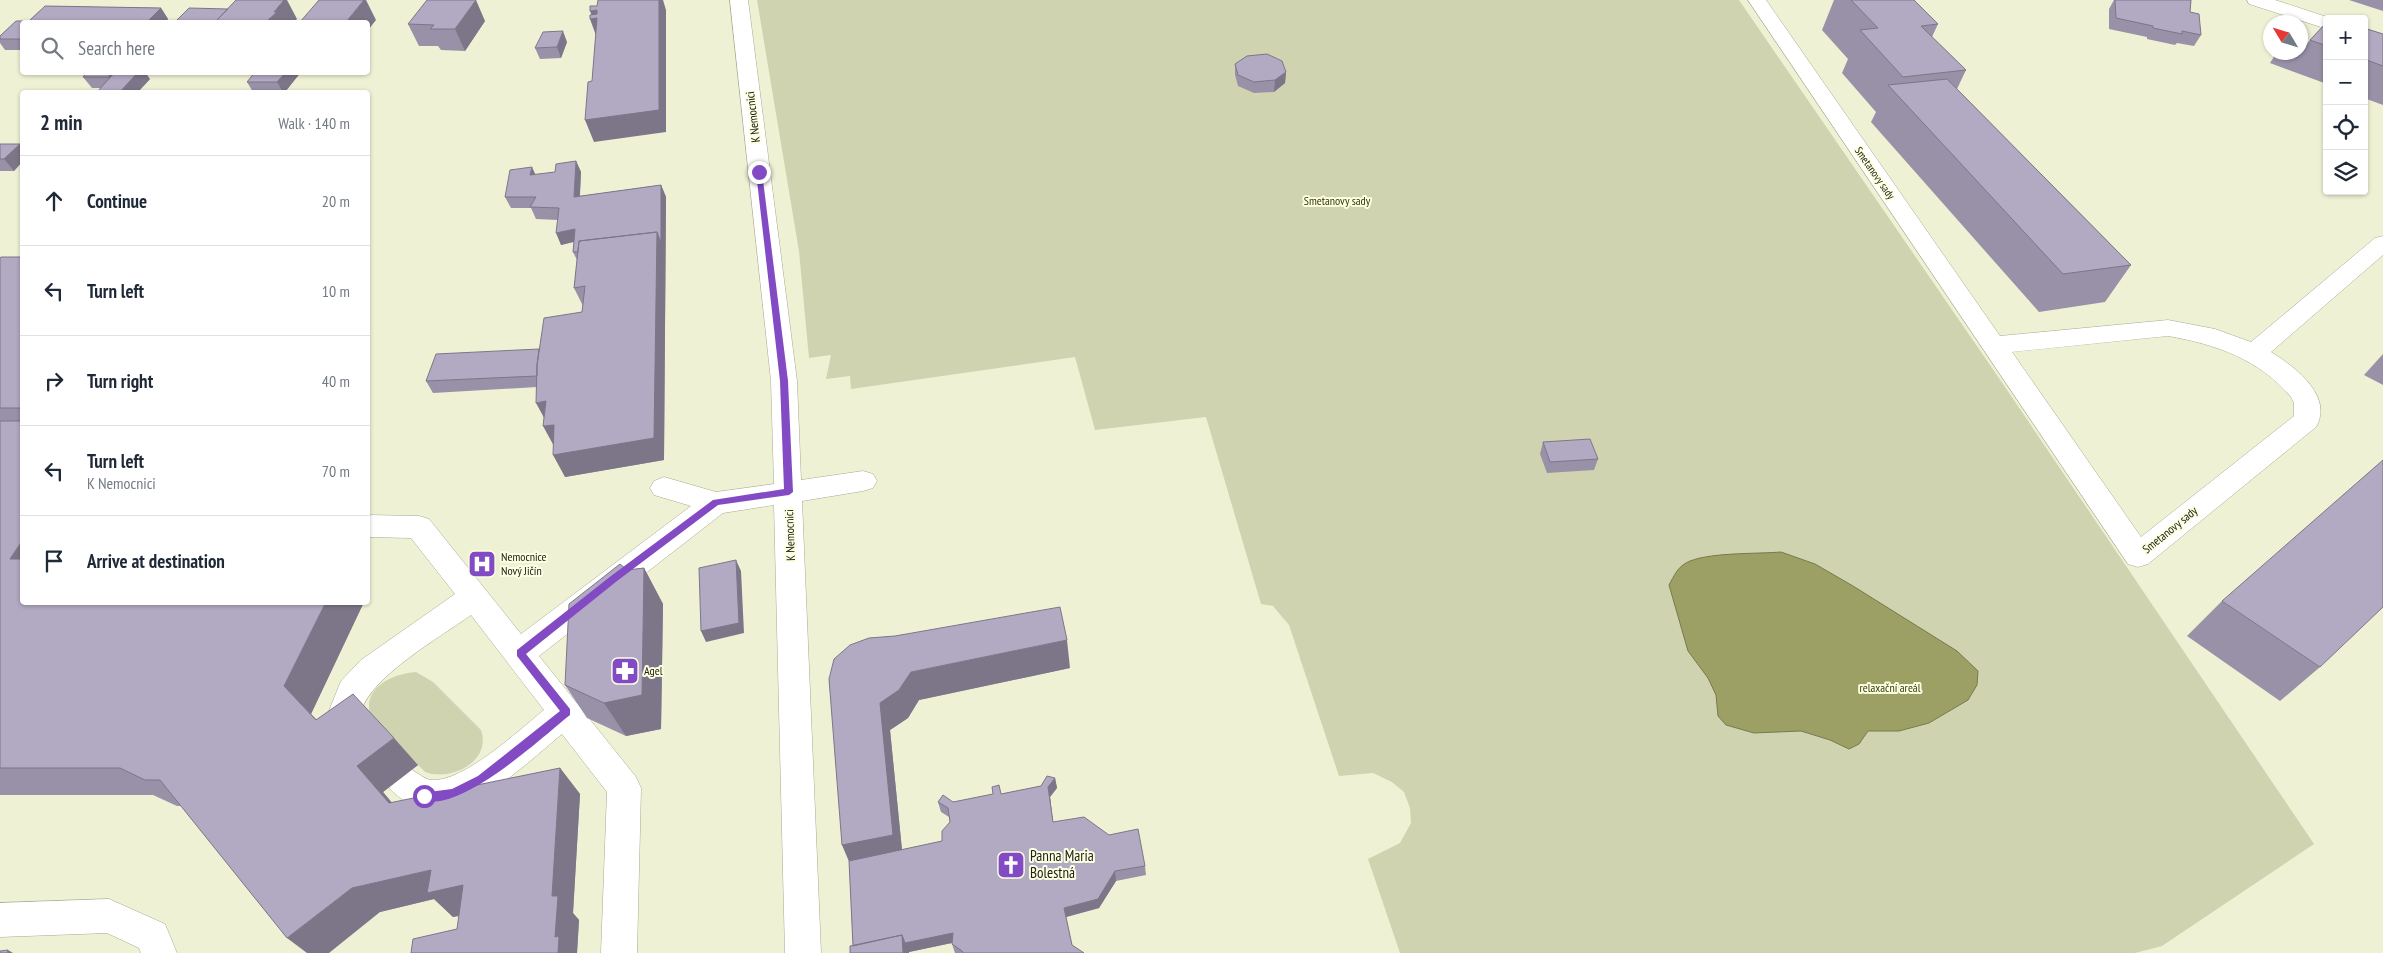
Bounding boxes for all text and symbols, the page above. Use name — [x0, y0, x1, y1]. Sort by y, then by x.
north arrow — [2263, 15, 2308, 60]
map controls — [2323, 15, 2368, 195]
button: + — [2323, 15, 2368, 60]
search box — [20, 20, 370, 75]
icon: search — [38, 34, 66, 62]
text: Search here — [78, 36, 155, 60]
button: − — [2323, 60, 2368, 105]
street label: K Nemocnici — [742, 91, 763, 144]
button: locate — [2323, 105, 2368, 150]
text: 2 min — [40, 109, 82, 136]
text: Walk · 140 m — [278, 113, 350, 133]
street label: Smetanovy sady — [1852, 144, 1899, 203]
button: layers — [2323, 150, 2368, 195]
route end — [748, 161, 771, 184]
icon: ahead — [40, 187, 68, 215]
text: Continue — [87, 189, 147, 213]
text: 20 m — [322, 191, 350, 211]
park label: Smetanovy sady — [1304, 193, 1371, 208]
icon: left — [40, 277, 68, 305]
text: Turn left — [87, 279, 144, 303]
text: 10 m — [322, 281, 350, 301]
icon: right — [40, 367, 68, 395]
text: Turn right — [87, 369, 153, 393]
text: 40 m — [322, 371, 350, 391]
text: Turn left — [87, 449, 144, 473]
icon: left — [40, 457, 68, 485]
text: 70 m — [322, 461, 350, 481]
text: K Nemocnici — [87, 473, 156, 493]
street label: Smetanovy sady — [2139, 503, 2201, 556]
street label: K Nemocnici — [781, 509, 798, 561]
icon: arrive — [40, 547, 68, 575]
text: Arrive at destination — [87, 549, 225, 573]
hospital icon: Nemocnice Nový Jičín — [467, 549, 497, 579]
place label: Nemocnice Nový Jičín — [501, 549, 547, 578]
pharmacy icon: Agel — [610, 656, 640, 686]
place label: Agel — [644, 663, 663, 678]
park label: relaxační areál — [1860, 680, 1921, 695]
route start — [413, 785, 436, 808]
place label: Panna Maria Bolestná — [1030, 846, 1094, 882]
church icon: Panna Maria Bolestná — [996, 850, 1026, 880]

